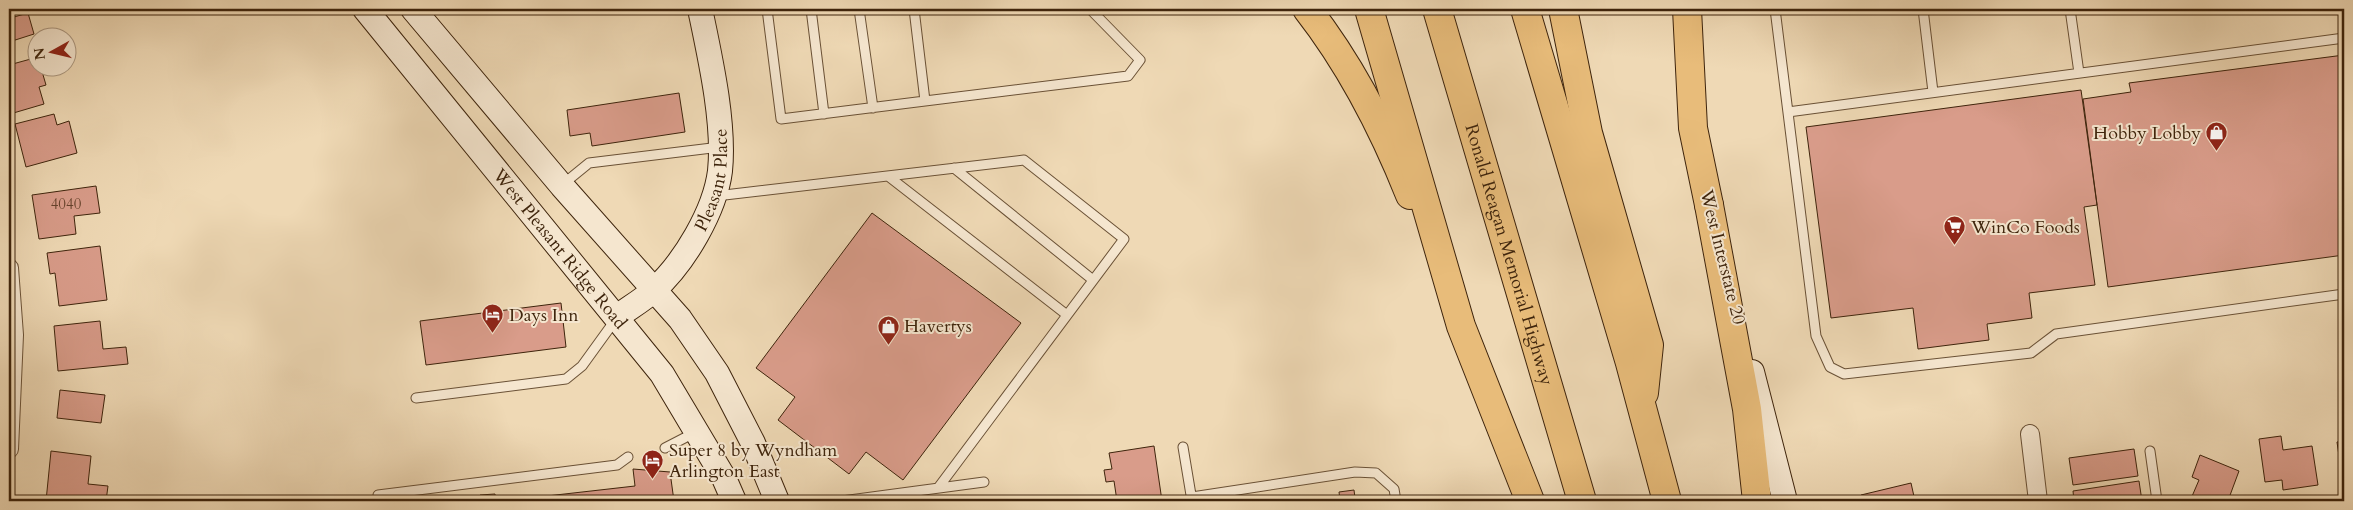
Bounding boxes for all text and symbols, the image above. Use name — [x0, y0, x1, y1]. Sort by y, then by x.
north arrow — [28, 28, 78, 78]
text: N — [29, 46, 50, 61]
street label: Ronald Reagan Memorial Highway — [1459, 121, 1559, 389]
place label: Hobby Lobby — [2093, 121, 2201, 146]
shop icon: Hobby Lobby — [2205, 121, 2229, 152]
street label: Pleasant Place — [689, 128, 734, 236]
street label: West Pleasant Ridge Road — [486, 163, 633, 335]
street label: West Interstate 20 — [1693, 186, 1751, 327]
house number: 4040 — [51, 194, 82, 214]
supermarket icon: WinCo Foods — [1943, 215, 1967, 246]
place label: WinCo Foods — [1970, 215, 2080, 240]
hotel icon: Days Inn — [481, 303, 505, 334]
place label: Days Inn — [509, 303, 579, 328]
shop icon: Havertys — [876, 314, 900, 345]
place label: Havertys — [904, 314, 972, 339]
place label: Super 8 by Wyndham Arlington East — [669, 438, 838, 484]
hotel icon: Super 8 by Wyndham Arlington East — [641, 448, 665, 479]

